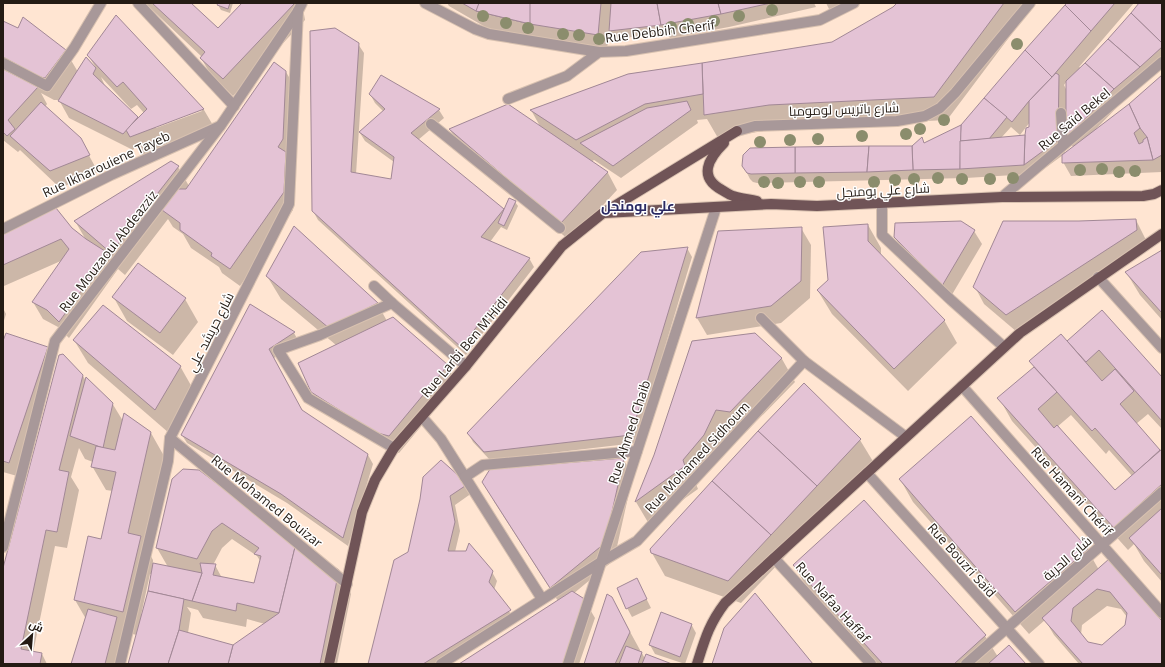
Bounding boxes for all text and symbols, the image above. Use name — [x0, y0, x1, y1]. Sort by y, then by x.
street label: Rue Debbih Cherif — [604, 15, 716, 47]
street label: Rue Saïd Bekel — [1034, 84, 1114, 154]
street label: شارع باتريس لومومبا — [789, 98, 899, 120]
street label: Rue Ikharouiene Tayeb — [39, 126, 173, 201]
street label: شارع علي بومنجل — [836, 179, 930, 203]
street label: Rue Mouzaoui Abdeazziz — [55, 186, 161, 316]
district label: علي بومنجل — [601, 196, 675, 218]
street label: شارع حريشد علي — [182, 289, 240, 376]
street label: Rue Larbi Ben M'Hidi — [417, 293, 511, 401]
street label: Rue Ahmed Chaib — [604, 378, 654, 486]
street label: Rue Mohamed Sidhoum — [641, 397, 753, 517]
street label: Rue Hamani Chérif — [1027, 443, 1117, 540]
street label: Rue Mohamed Bouizar — [208, 451, 327, 552]
street label: Rue Bouzri Saïd — [924, 519, 1000, 601]
street label: شارع الحرية — [1039, 532, 1095, 584]
street label: Rue Nafaa Haffaf — [792, 558, 875, 647]
north arrow — [12, 615, 52, 655]
text: ش — [27, 616, 46, 635]

